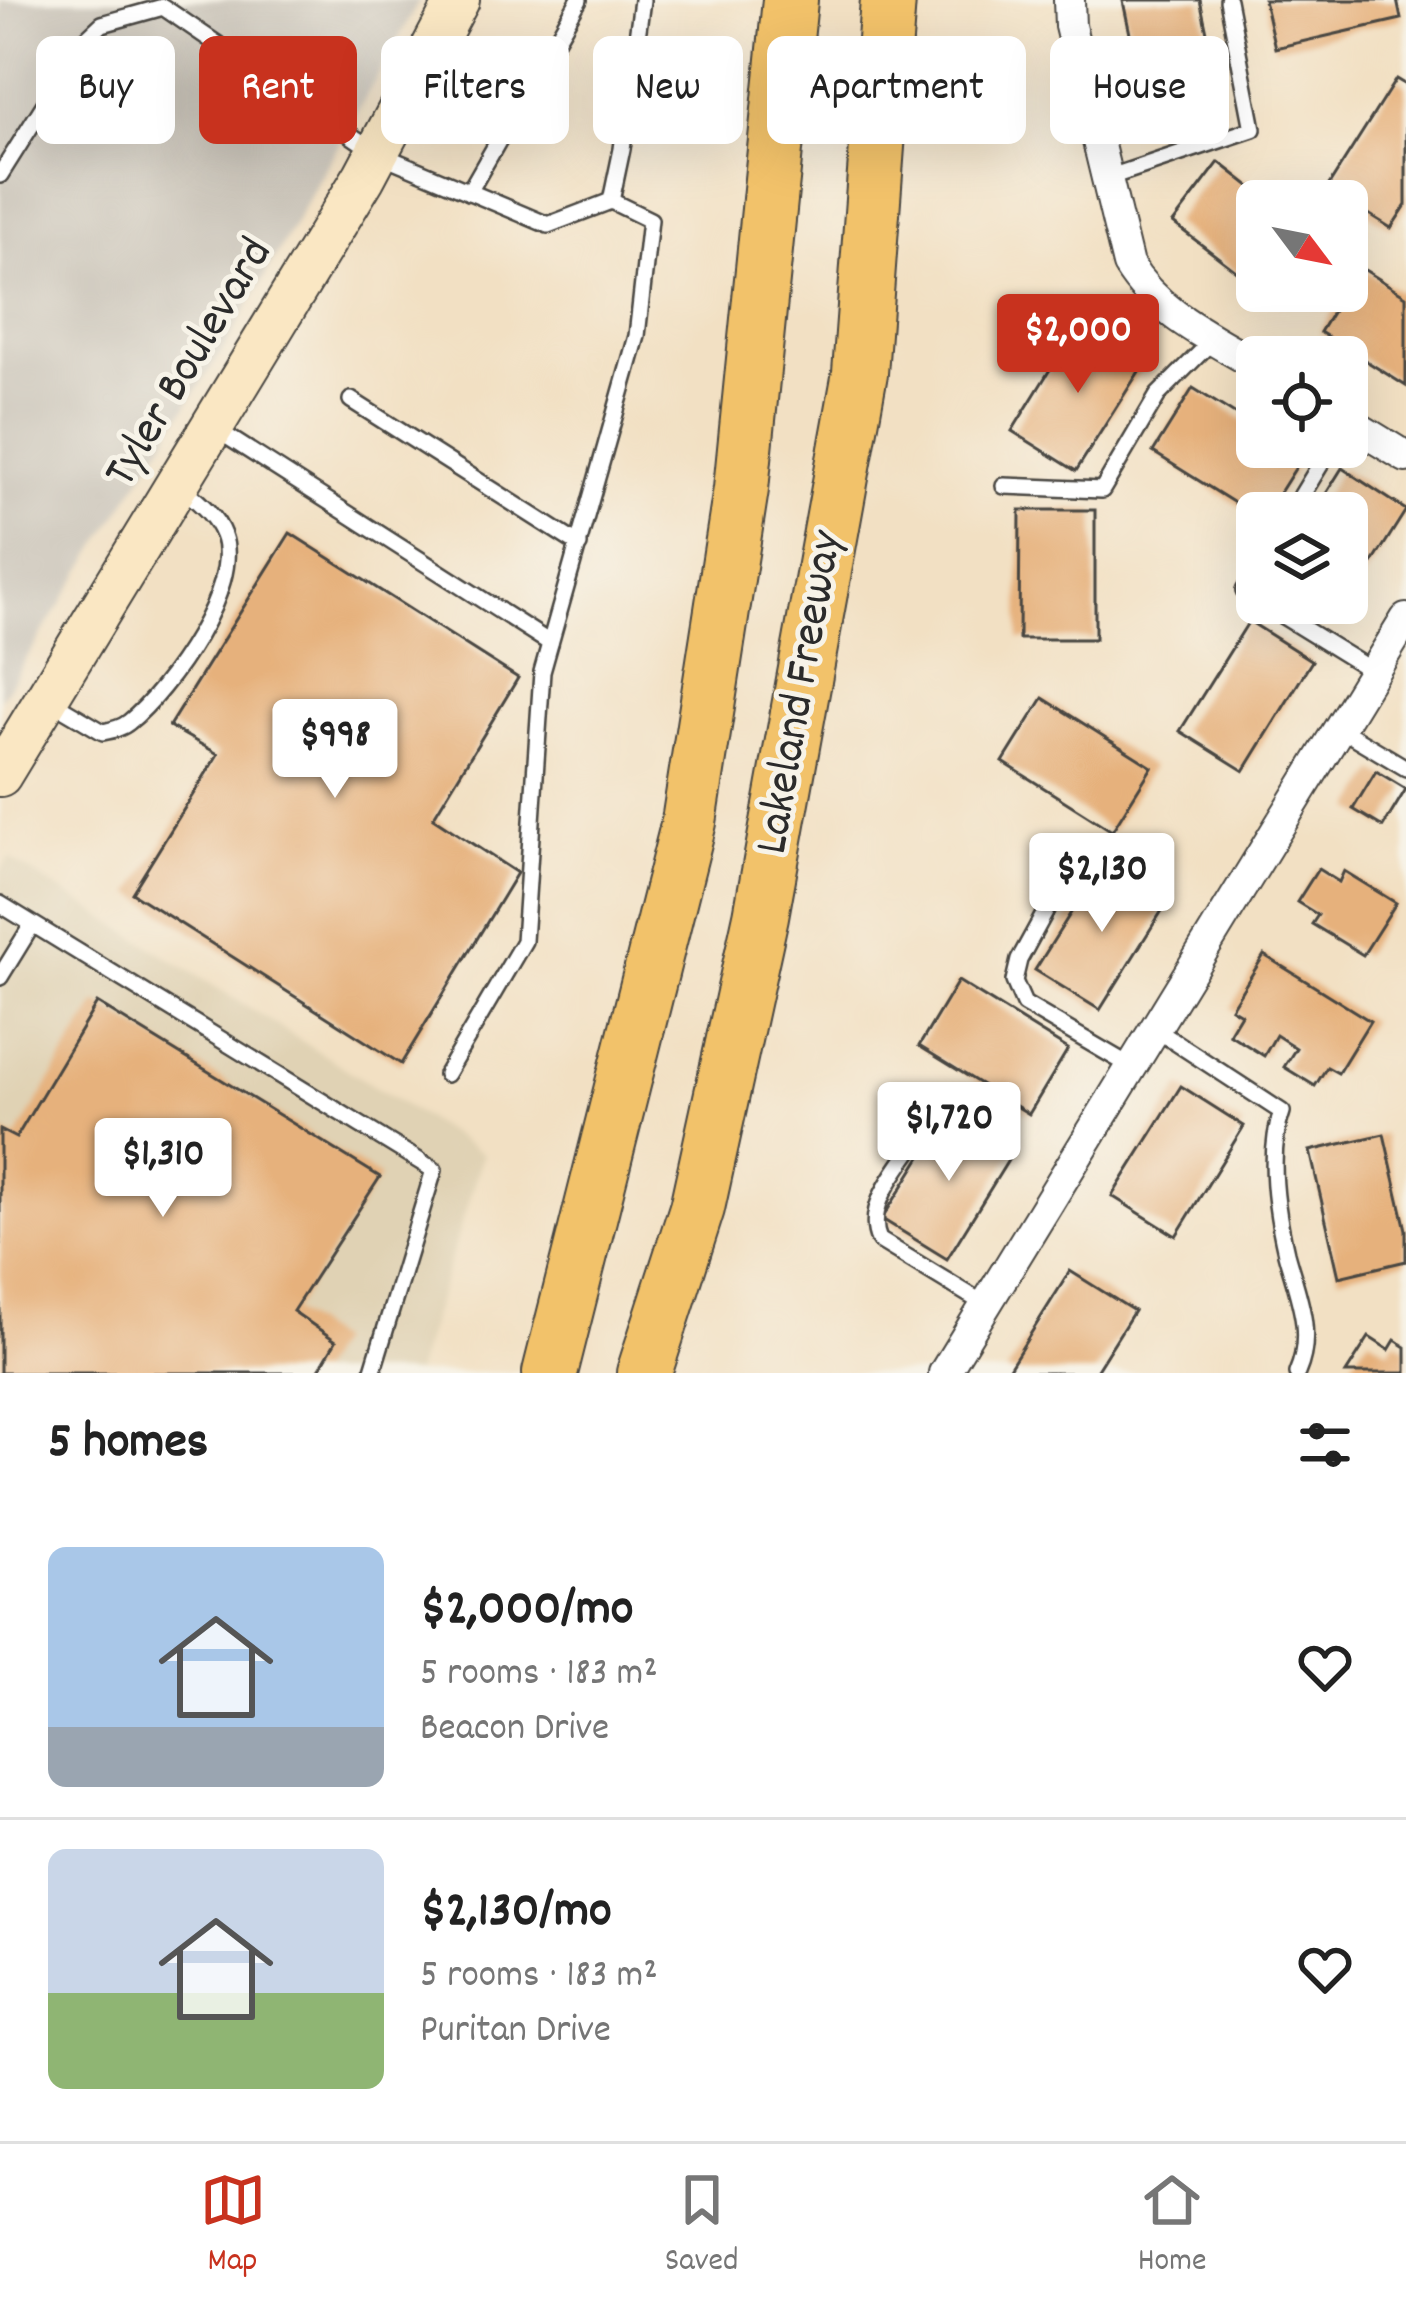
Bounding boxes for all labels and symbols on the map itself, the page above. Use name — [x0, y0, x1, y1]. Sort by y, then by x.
north arrow — [1236, 180, 1368, 312]
street label: Tyler Boulevard — [89, 226, 293, 502]
pin: $2,000 — [980, 294, 1176, 396]
street label: Lakeland Freeway — [740, 525, 865, 860]
pin: $998 — [264, 699, 406, 801]
pin: $2,130 — [1004, 833, 1200, 935]
pin: $1,720 — [851, 1082, 1047, 1184]
pin: $1,310 — [65, 1118, 261, 1220]

